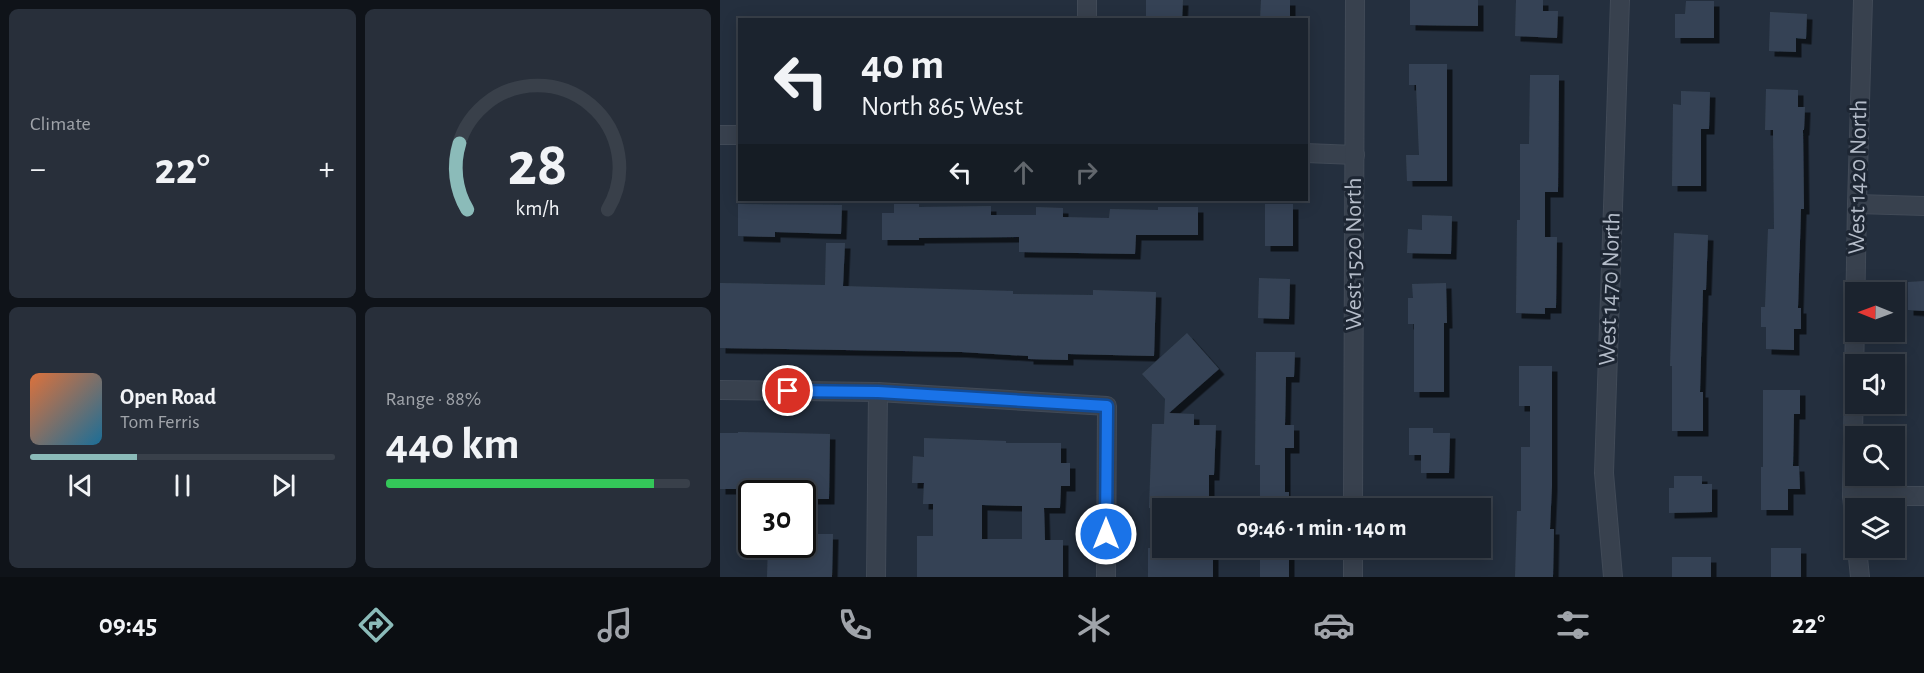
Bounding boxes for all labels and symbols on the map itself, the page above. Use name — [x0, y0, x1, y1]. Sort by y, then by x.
street label: West 1420 North — [1845, 99, 1871, 255]
street label: West 1520 North — [1342, 177, 1366, 331]
street label: West 1470 North — [1595, 212, 1625, 366]
north arrow — [1845, 282, 1905, 342]
pin — [762, 365, 813, 416]
speed limit sign: 30 — [738, 480, 816, 558]
position arrow — [1074, 502, 1138, 566]

